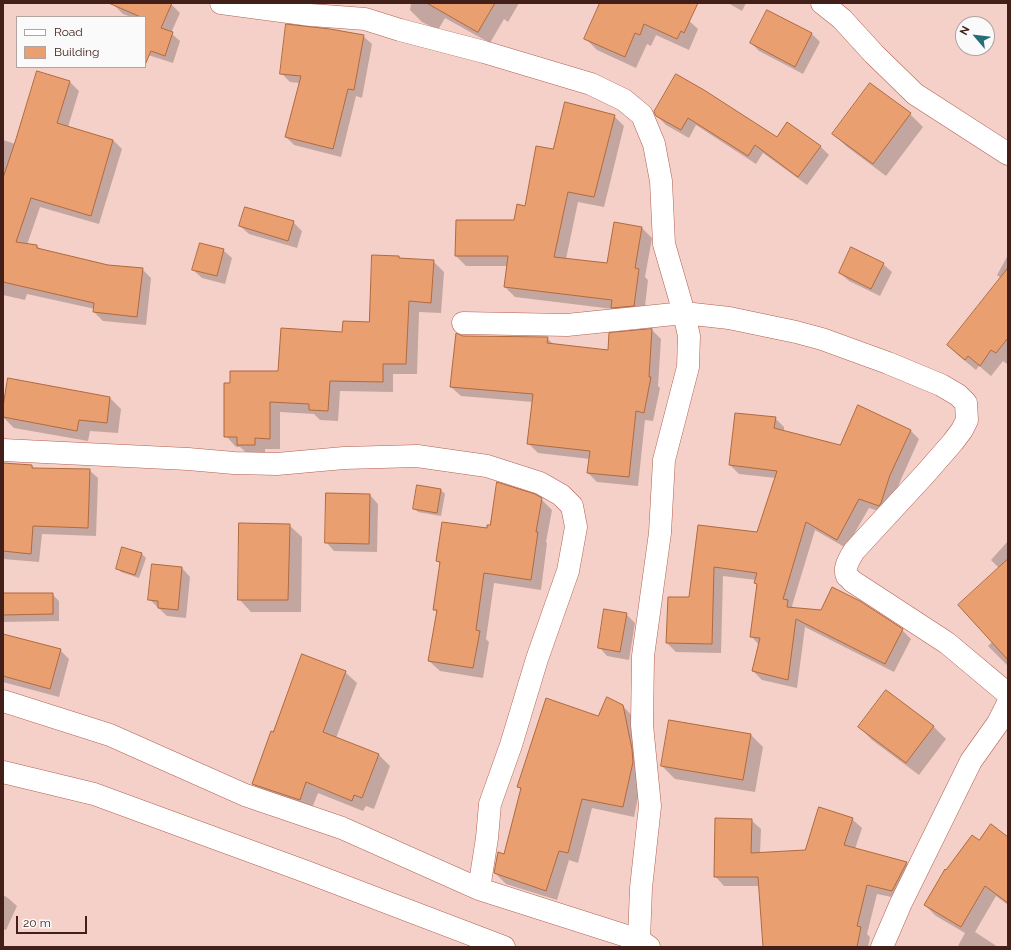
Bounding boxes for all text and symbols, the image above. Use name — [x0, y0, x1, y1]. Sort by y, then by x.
legend — [16, 16, 146, 68]
north arrow — [955, 16, 995, 56]
text: N — [957, 24, 973, 37]
text: Road — [54, 25, 83, 39]
text: Building — [54, 45, 100, 59]
scale bar — [18, 908, 89, 934]
text: 20 m — [23, 916, 51, 930]

